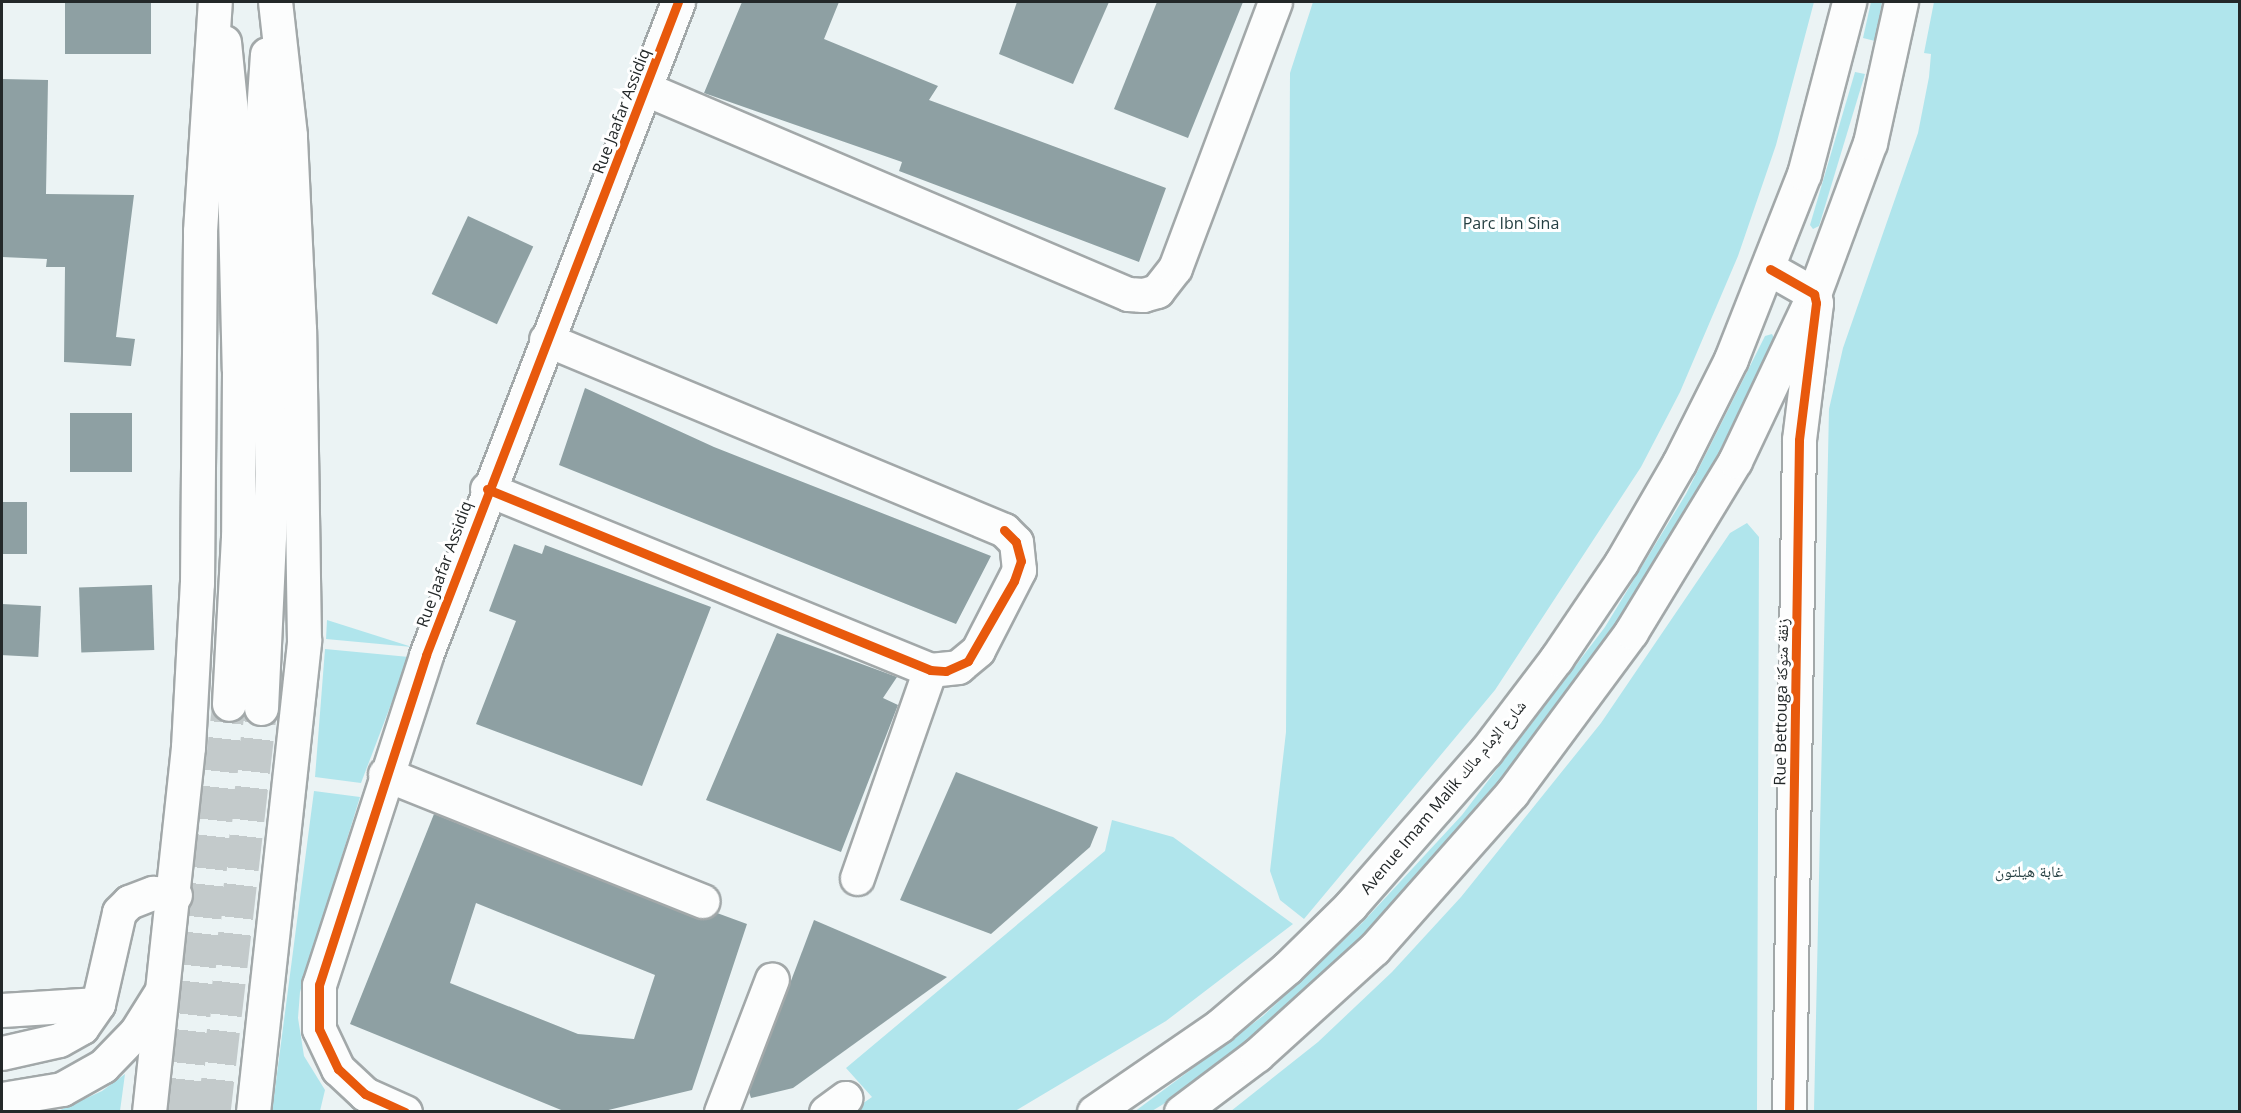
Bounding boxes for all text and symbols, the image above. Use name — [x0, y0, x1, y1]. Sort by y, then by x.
street label: Rue Jaafar Assidiq — [588, 46, 654, 176]
park label: Parc Ibn Sina — [1463, 213, 1559, 233]
street label: Rue Jaafar Assidiq — [412, 498, 476, 630]
street label: Rue Bettouga زنقة متوكة — [1770, 618, 1792, 786]
street label: Avenue Imam Malik شارع الإمام مالك — [1356, 696, 1530, 898]
park label: غابة هيلتون — [1995, 861, 2063, 881]

